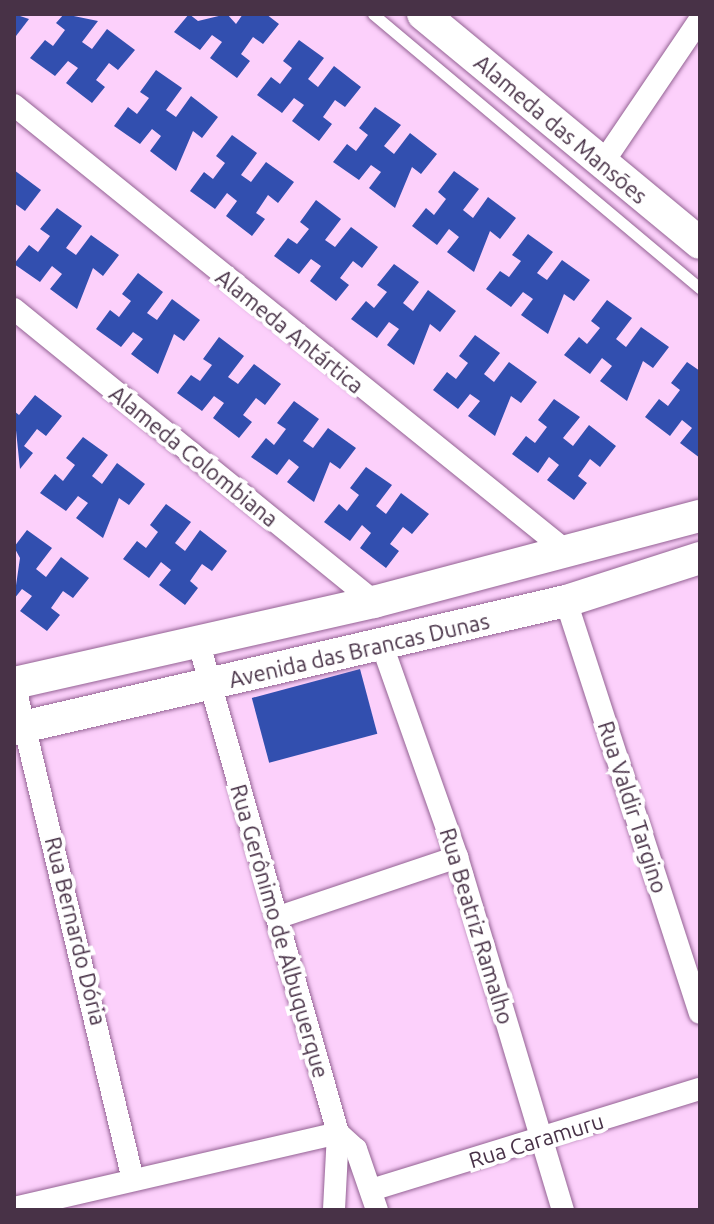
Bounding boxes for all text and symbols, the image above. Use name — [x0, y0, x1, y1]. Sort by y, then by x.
street label: Alameda das Mansões — [469, 49, 653, 209]
street label: Alameda Antártica — [211, 263, 369, 399]
street label: Alameda Colombiana — [104, 380, 284, 532]
street label: Avenida das Brancas Dunas — [226, 607, 492, 693]
street label: Rua Valdir Targino — [593, 718, 673, 896]
street label: Rua Gerônimo de Albuquerque — [225, 781, 335, 1081]
street label: Rua Beatriz Ramalho — [435, 825, 519, 1027]
street label: Rua Bernardo Dória — [40, 834, 112, 1028]
street label: Rua Caramuru — [465, 1107, 607, 1173]

